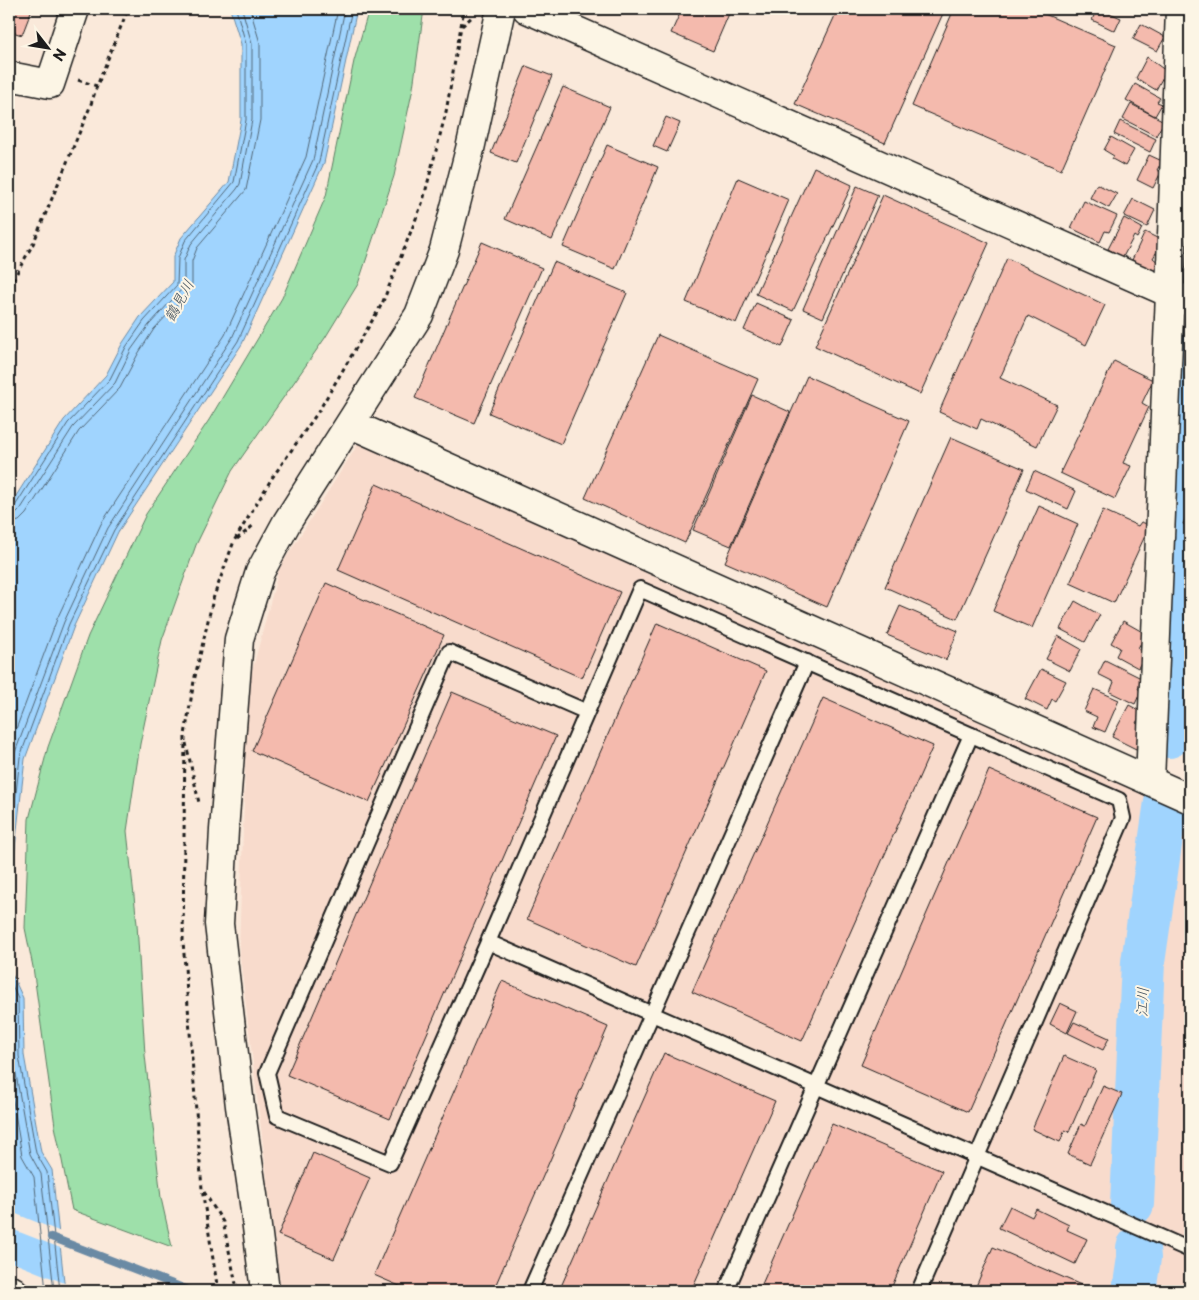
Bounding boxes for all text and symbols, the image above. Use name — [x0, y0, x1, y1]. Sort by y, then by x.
north arrow — [22, 22, 72, 72]
text: N — [48, 45, 71, 65]
water label: 鶴見川 — [157, 275, 199, 325]
water label: 江川 — [1129, 986, 1153, 1018]

